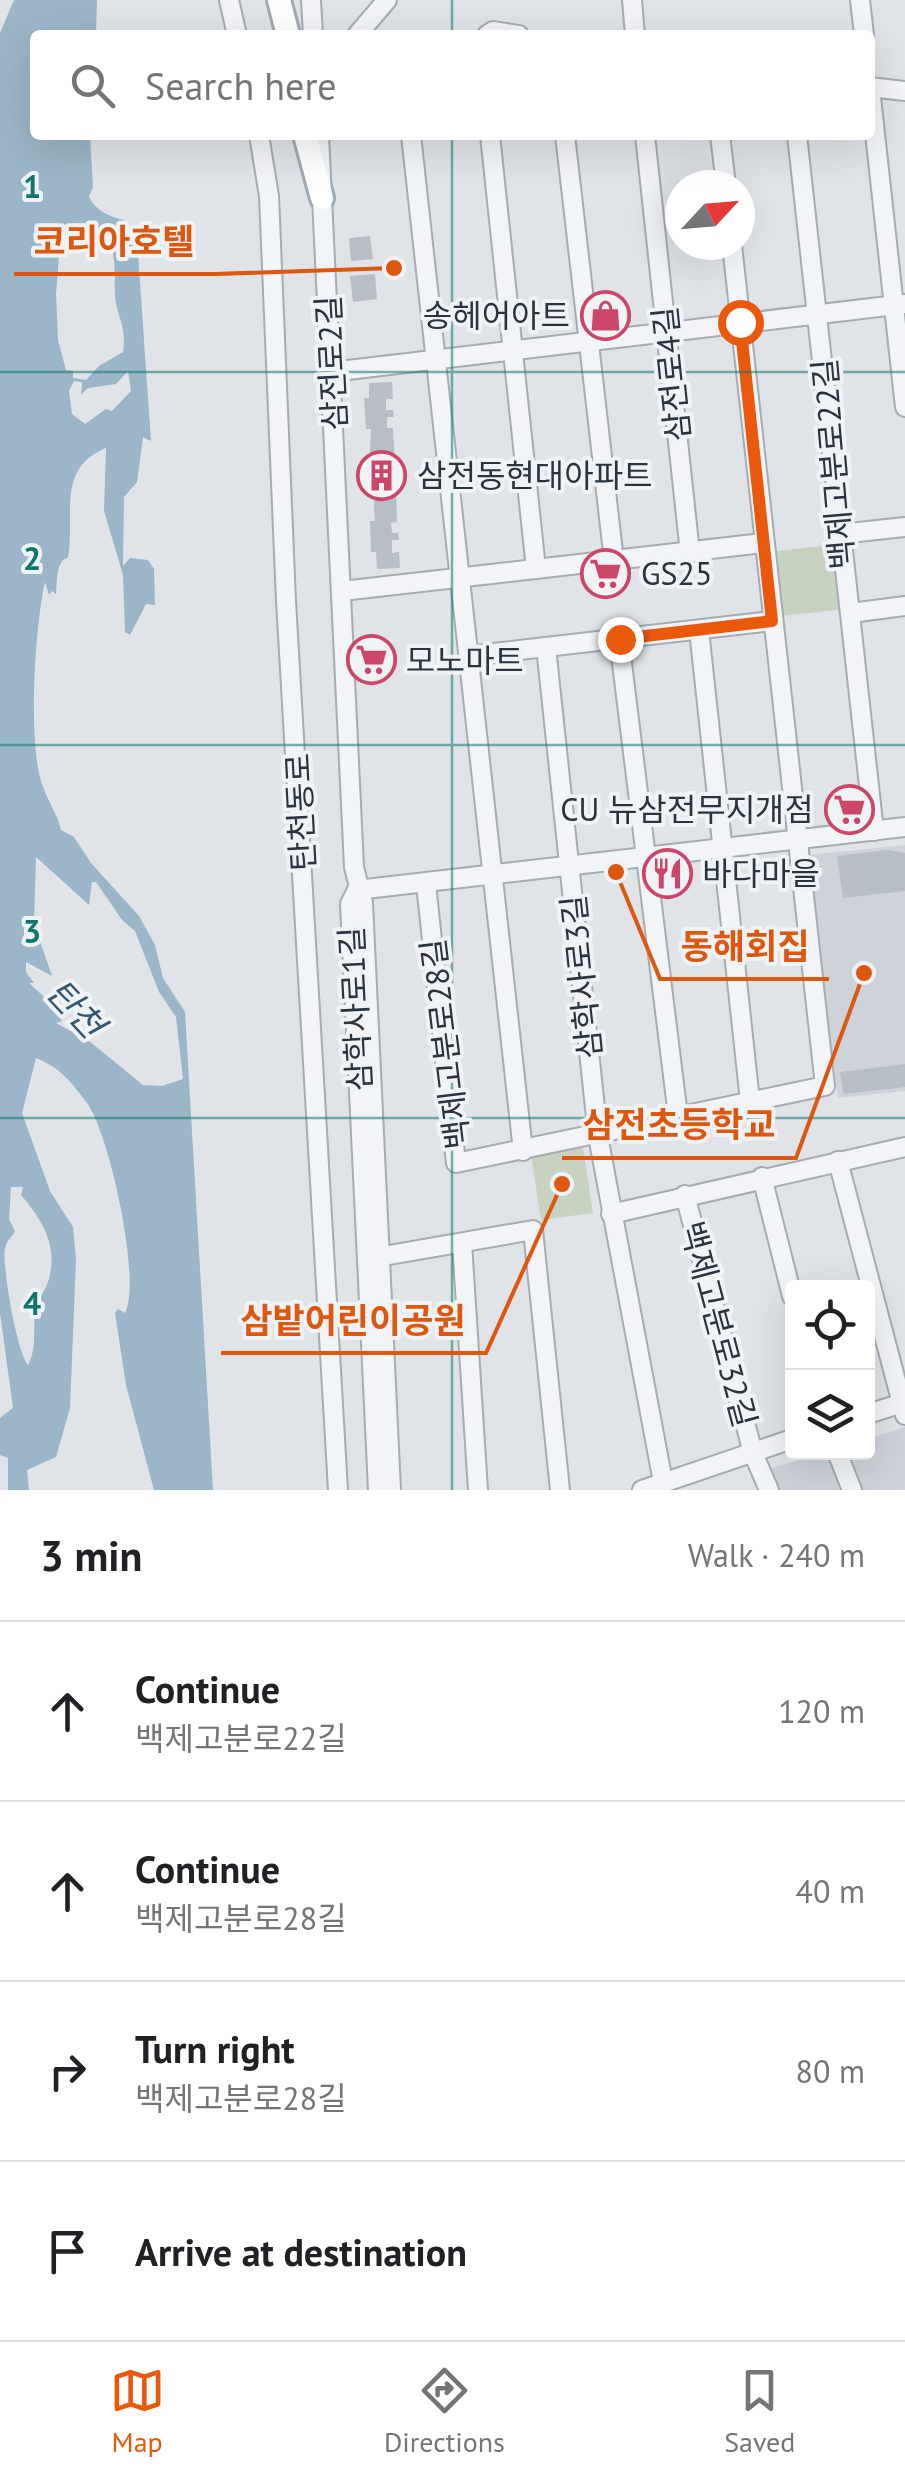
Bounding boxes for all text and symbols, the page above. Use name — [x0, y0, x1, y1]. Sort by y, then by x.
search box — [30, 30, 875, 140]
icon: search — [65, 58, 120, 113]
text: Search here — [145, 61, 337, 110]
text: 1 — [23, 165, 41, 207]
north arrow — [665, 170, 755, 260]
callout: 코리아호텔 — [14, 209, 215, 274]
text: 코리아호텔 — [33, 218, 195, 264]
shop icon: 송헤어아트 — [579, 289, 631, 341]
street label: 삼전로2길 — [306, 294, 356, 432]
place label: 송헤어아트 — [423, 294, 570, 336]
route start — [718, 300, 764, 346]
street label: 삼전로4길 — [643, 305, 699, 443]
street label: 백제고분로22길 — [803, 357, 863, 571]
building icon: 삼전동현대아파트 — [356, 449, 408, 501]
place label: 삼전동현대아파트 — [417, 454, 653, 496]
text: 2 — [23, 537, 41, 579]
supermarket icon: GS25 — [580, 547, 632, 599]
place label: GS25 — [641, 552, 712, 594]
route end — [598, 617, 644, 663]
supermarket icon: 모노마트 — [345, 634, 397, 686]
place label: 모노마트 — [406, 639, 524, 681]
street label: 탄천동로 — [276, 752, 324, 872]
supermarket icon: CU 뉴삼전무지개점 — [823, 783, 875, 835]
place label: CU 뉴삼전무지개점 — [560, 788, 814, 830]
restaurant icon: 바다마을 — [641, 847, 693, 899]
place label: 바다마을 — [702, 852, 820, 894]
street label: 삼학사로3길 — [552, 893, 610, 1061]
text: 3 — [23, 910, 41, 952]
callout: 동해회집 — [660, 914, 829, 979]
text: 동해회집 — [681, 923, 809, 969]
street label: 삼학사로1길 — [330, 926, 380, 1092]
street label: 백제고분로28길 — [411, 936, 479, 1152]
water label: 탄천 — [37, 969, 117, 1050]
callout: 삼전초등학교 — [562, 1093, 796, 1158]
text: 삼전초등학교 — [582, 1101, 776, 1147]
street label: 백제고분로32길 — [671, 1216, 767, 1432]
map controls — [785, 1280, 875, 1460]
button: locate — [785, 1280, 875, 1370]
text: 4 — [23, 1282, 41, 1324]
callout: 삼밭어린이공원 — [221, 1288, 486, 1353]
text: 삼밭어린이공원 — [240, 1297, 466, 1343]
button: layers — [785, 1370, 875, 1460]
text: 3 min — [40, 1528, 142, 1583]
text: Walk · 240 m — [688, 1534, 865, 1576]
text: Continue — [135, 1664, 280, 1713]
icon: ahead — [40, 1684, 95, 1739]
text: 120 m — [778, 1690, 865, 1732]
text: 백제고분로22길 — [135, 1717, 347, 1759]
text: Continue — [135, 1844, 280, 1893]
icon: ahead — [40, 1864, 95, 1919]
text: 40 m — [796, 1870, 865, 1912]
text: 백제고분로28길 — [135, 1897, 347, 1939]
text: Turn right — [135, 2024, 295, 2073]
icon: right — [40, 2044, 95, 2099]
text: 80 m — [796, 2050, 865, 2092]
text: 백제고분로28길 — [135, 2077, 347, 2119]
icon: arrive — [40, 2224, 95, 2279]
text: Arrive at destination — [135, 2227, 467, 2276]
tab: Map — [110, 2363, 165, 2460]
tab: Directions — [384, 2363, 505, 2460]
tab: Saved — [724, 2363, 795, 2460]

